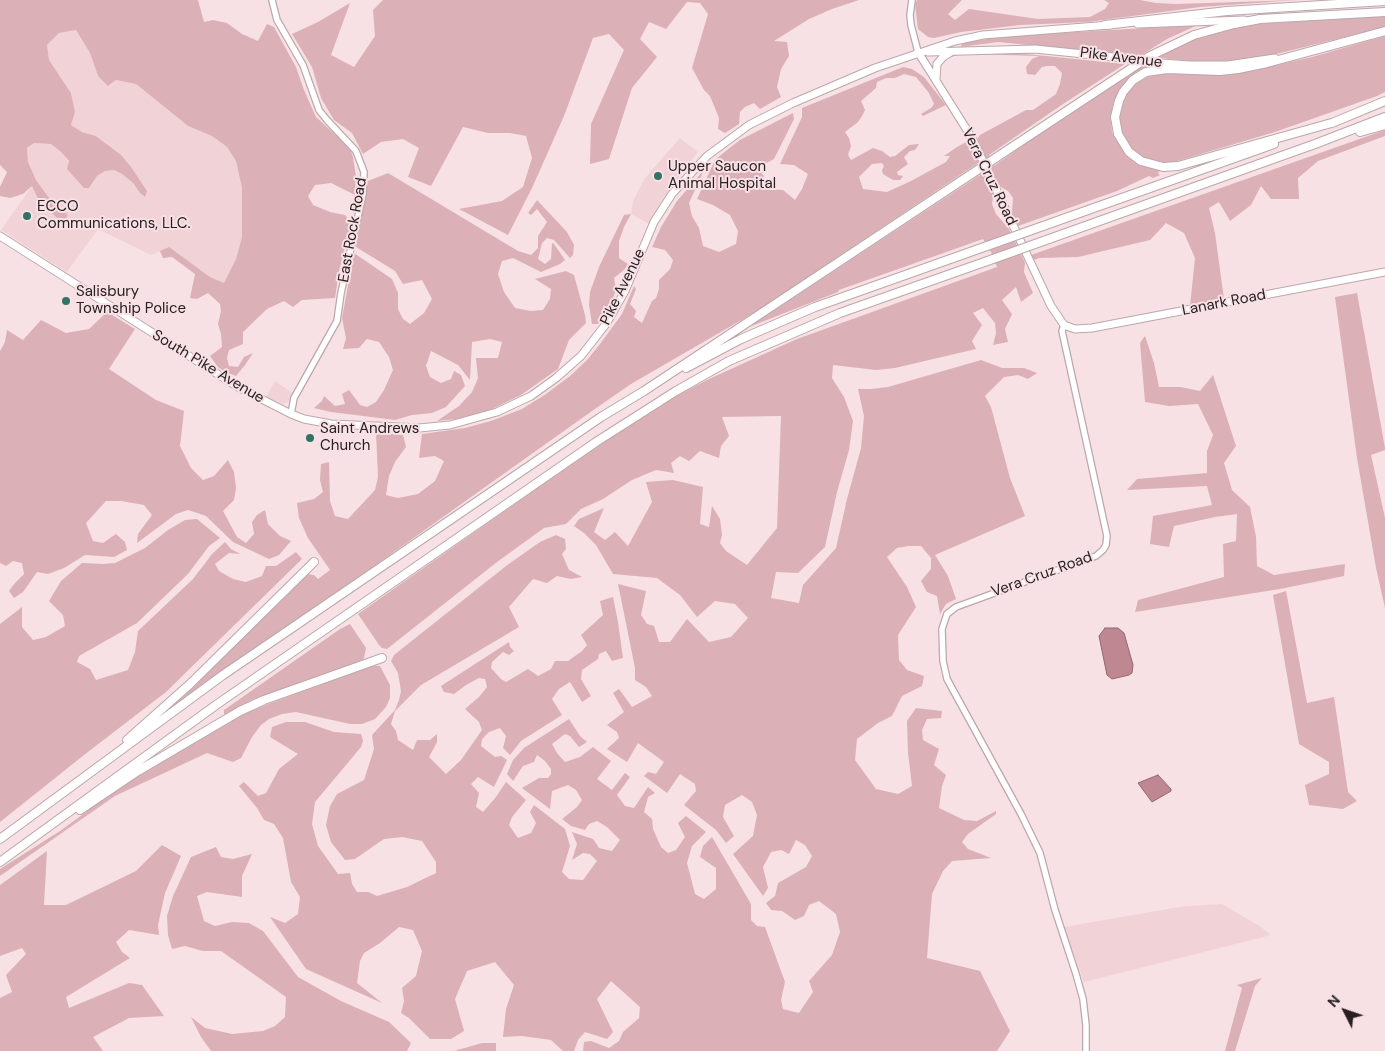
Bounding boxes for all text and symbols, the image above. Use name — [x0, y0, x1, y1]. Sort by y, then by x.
street label: Pike Avenue — [1079, 44, 1163, 72]
street label: Vera Cruz Road — [958, 125, 1020, 229]
place label: Upper Saucon Animal Hospital — [668, 158, 776, 193]
marker: Upper Saucon Animal Hospital — [652, 170, 664, 182]
street label: East Rock Road — [335, 176, 371, 284]
place label: ECCO Communications, LLC. — [37, 198, 191, 233]
marker: ECCO Communications, LLC. — [21, 210, 33, 222]
street label: Pike Avenue — [597, 246, 649, 328]
place label: Salisbury Township Police — [76, 283, 186, 318]
street label: Lanark Road — [1181, 286, 1267, 320]
marker: Salisbury Township Police — [60, 295, 72, 307]
street label: South Pike Avenue — [149, 326, 267, 408]
place label: Saint Andrews Church — [320, 420, 419, 455]
marker: Saint Andrews Church — [304, 432, 316, 444]
street label: Vera Cruz Road — [989, 548, 1095, 602]
north arrow — [1320, 986, 1370, 1036]
text: N — [1324, 991, 1344, 1011]

